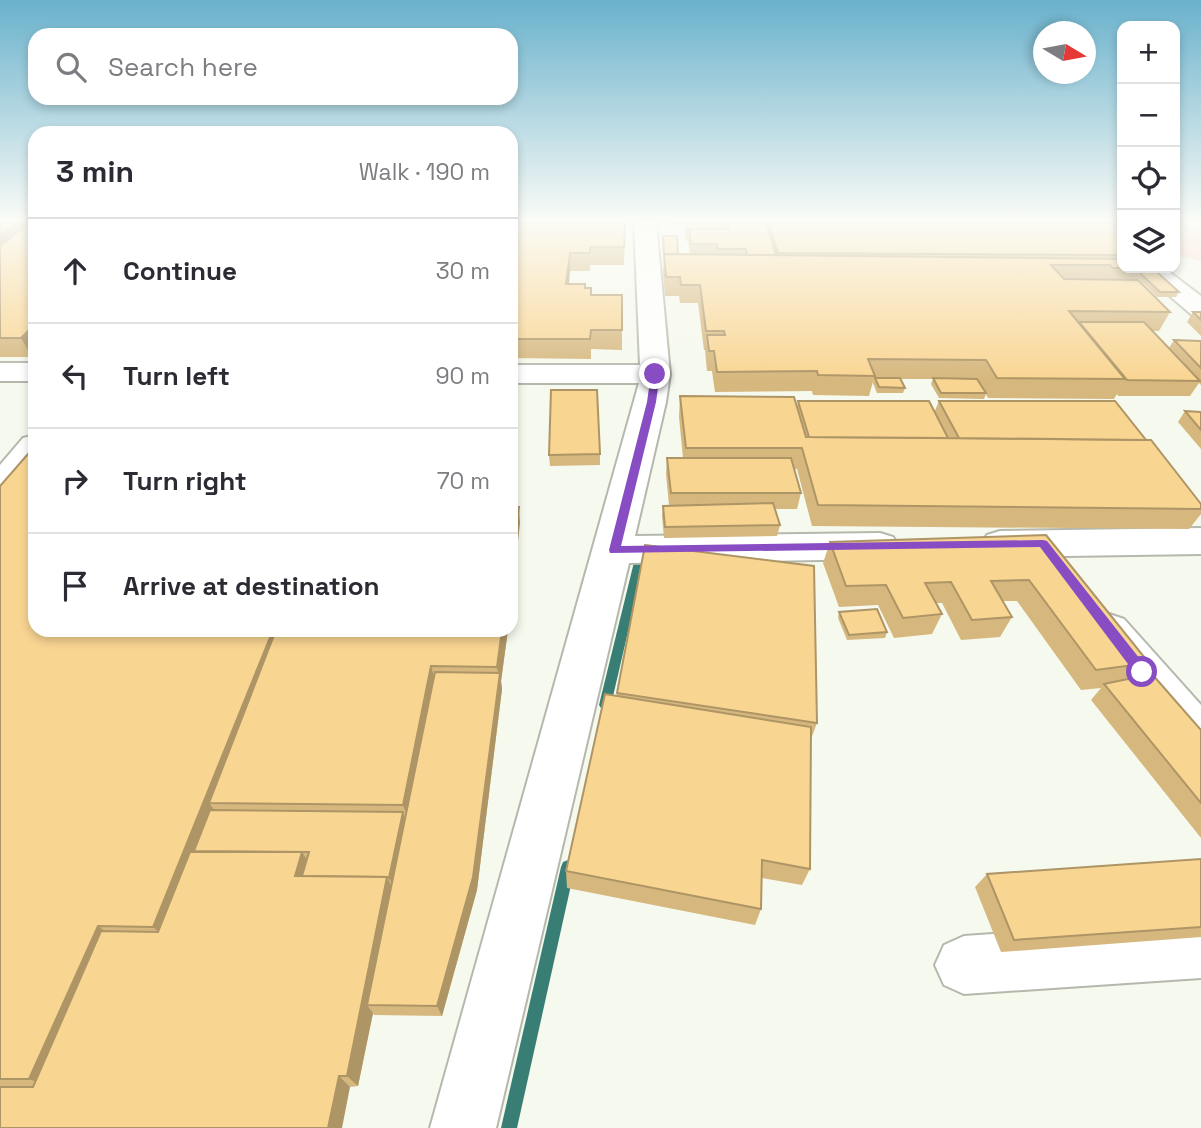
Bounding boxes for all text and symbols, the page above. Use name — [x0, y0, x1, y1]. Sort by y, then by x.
north arrow — [1033, 21, 1096, 84]
map controls — [1117, 21, 1180, 273]
button: + — [1117, 21, 1180, 84]
search box — [28, 28, 518, 105]
icon: search — [52, 48, 90, 86]
text: Search here — [108, 50, 258, 84]
button: − — [1117, 84, 1180, 147]
button: locate — [1117, 147, 1180, 210]
text: 3 min — [56, 152, 134, 191]
text: Walk · 190 m — [359, 157, 490, 187]
button: layers — [1117, 210, 1180, 273]
icon: ahead — [56, 252, 94, 290]
text: Continue — [123, 254, 237, 288]
text: 30 m — [436, 256, 490, 286]
icon: left — [56, 357, 94, 395]
route end — [639, 358, 670, 389]
text: Turn left — [123, 359, 230, 393]
text: 90 m — [435, 361, 490, 391]
icon: right — [56, 462, 94, 500]
text: Turn right — [123, 464, 247, 498]
text: 70 m — [437, 466, 490, 496]
icon: arrive — [56, 567, 94, 605]
text: Arrive at destination — [123, 569, 380, 603]
route start — [1126, 656, 1157, 687]

